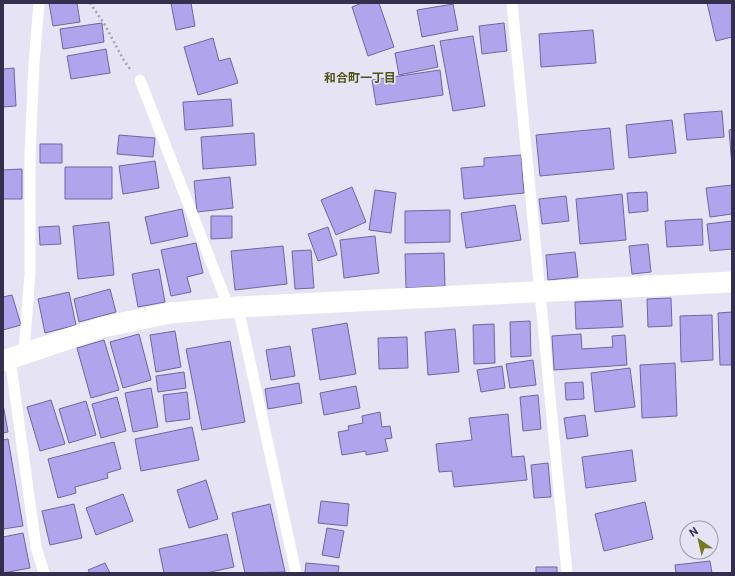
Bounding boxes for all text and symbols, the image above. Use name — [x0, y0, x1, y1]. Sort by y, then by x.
district label: 和合町一丁目 — [324, 71, 396, 85]
north arrow — [679, 520, 719, 560]
text: N — [687, 524, 701, 540]

